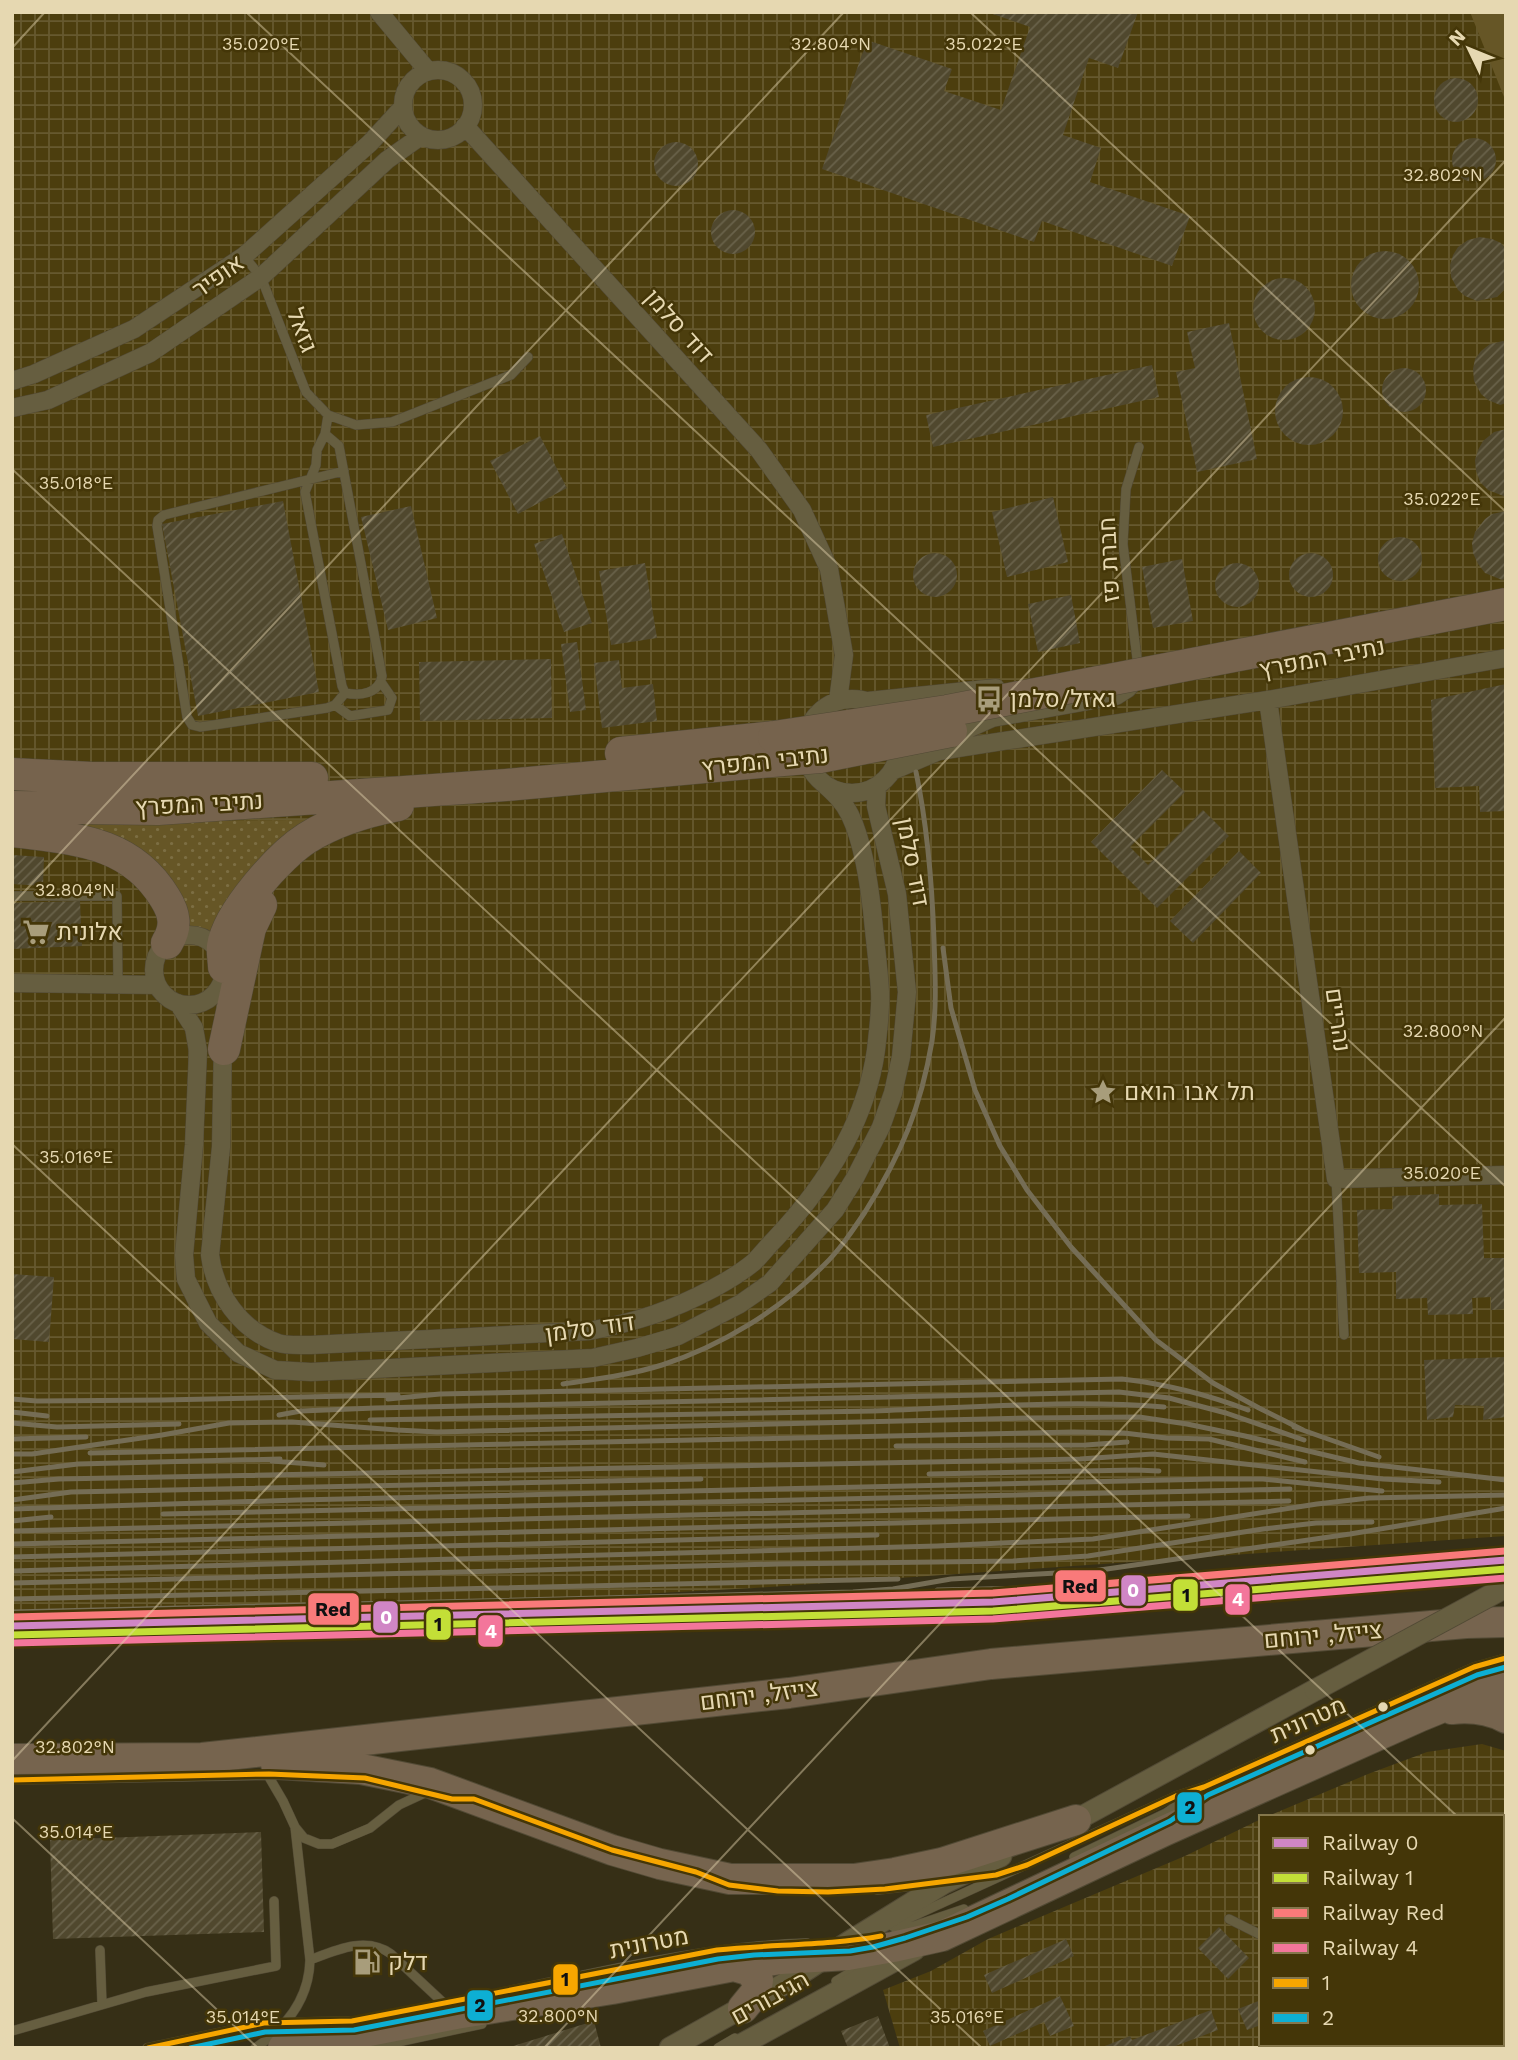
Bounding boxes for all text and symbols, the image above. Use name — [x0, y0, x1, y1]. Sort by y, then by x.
north arrow — [1434, 14, 1504, 84]
text: N — [1444, 25, 1470, 51]
text: 35.020°E — [222, 33, 300, 54]
text: 32.804°N — [791, 33, 871, 54]
text: 35.022°E — [945, 33, 1023, 54]
text: 32.802°N — [1403, 164, 1483, 185]
street label: אופיר — [187, 248, 249, 304]
street label: דוד סלמן — [638, 283, 720, 369]
street label: גזאל — [281, 304, 323, 356]
text: 35.018°E — [39, 472, 113, 493]
text: 35.022°E — [1403, 488, 1481, 509]
street label: חברת פז — [1093, 516, 1125, 604]
street label: נתיבי המפרץ — [1257, 632, 1387, 684]
bus stop icon: גאזל/סלמן — [974, 684, 1004, 714]
place label: גאזל/סלמן — [1010, 685, 1116, 713]
street label: נתיבי המפרץ — [700, 740, 830, 782]
street label: נתיבי המפרץ — [134, 787, 264, 821]
street label: דוד סלמן — [891, 815, 935, 909]
text: 32.804°N — [35, 879, 115, 900]
supermarket icon: אלונית — [21, 917, 51, 947]
place label: אלונית — [57, 918, 123, 946]
street label: נהריים — [1320, 986, 1356, 1054]
text: 32.800°N — [1403, 1020, 1483, 1041]
place icon: תל אבו הואם — [1088, 1077, 1118, 1107]
place label: תל אבו הואם — [1124, 1078, 1255, 1106]
text: 35.016°E — [39, 1146, 113, 1167]
text: 35.020°E — [1403, 1162, 1481, 1183]
street label: דוד סלמן — [543, 1308, 637, 1348]
line badge: Red — [1054, 1569, 1107, 1603]
line badge: 0 — [1120, 1574, 1147, 1607]
text: Red — [1062, 1575, 1098, 1598]
line badge: 1 — [1172, 1578, 1199, 1612]
text: 0 — [1127, 1579, 1139, 1602]
line badge: 4 — [1224, 1583, 1251, 1616]
text: 1 — [1182, 1584, 1190, 1607]
text: 4 — [1232, 1588, 1244, 1611]
line badge: Red — [307, 1592, 360, 1626]
text: Red — [315, 1598, 351, 1621]
line badge: 0 — [372, 1600, 399, 1634]
text: 0 — [380, 1606, 392, 1629]
line badge: 1 — [425, 1608, 452, 1641]
text: 1 — [434, 1613, 442, 1636]
line badge: 4 — [477, 1614, 504, 1648]
street label: צייזל, ירוחם — [1263, 1616, 1383, 1654]
text: 4 — [485, 1620, 497, 1643]
street label: צייזל, ירוחם — [698, 1674, 820, 1716]
street label: מטרונית — [1266, 1691, 1350, 1749]
unlabelled marker — [1376, 1700, 1390, 1714]
text: 32.802°N — [35, 1736, 115, 1757]
unlabelled marker — [1303, 1743, 1317, 1757]
line badge: 2 — [1176, 1791, 1203, 1824]
text: 2 — [1184, 1796, 1196, 1819]
legend — [1259, 1815, 1504, 2046]
text: 35.014°E — [39, 1821, 113, 1842]
text: Railway 0 — [1322, 1830, 1419, 1855]
text: Railway 1 — [1322, 1865, 1413, 1890]
text: Railway Red — [1322, 1900, 1444, 1925]
street label: מטרונית — [607, 1922, 691, 1964]
text: Railway 4 — [1322, 1935, 1418, 1960]
fuel station icon: דלק — [352, 1947, 382, 1977]
place label: דלק — [388, 1948, 428, 1976]
line badge: 1 — [552, 1963, 579, 1996]
street label: הגיבורים — [726, 1965, 814, 2031]
text: 1 — [561, 1968, 569, 1991]
text: 1 — [1322, 1970, 1330, 1995]
line badge: 2 — [466, 1989, 494, 2022]
text: 2 — [474, 1994, 486, 2017]
text: 32.800°N — [518, 2005, 598, 2026]
text: 2 — [1322, 2005, 1334, 2030]
text: 35.014°E — [206, 2006, 280, 2027]
text: 35.016°E — [930, 2006, 1004, 2027]

